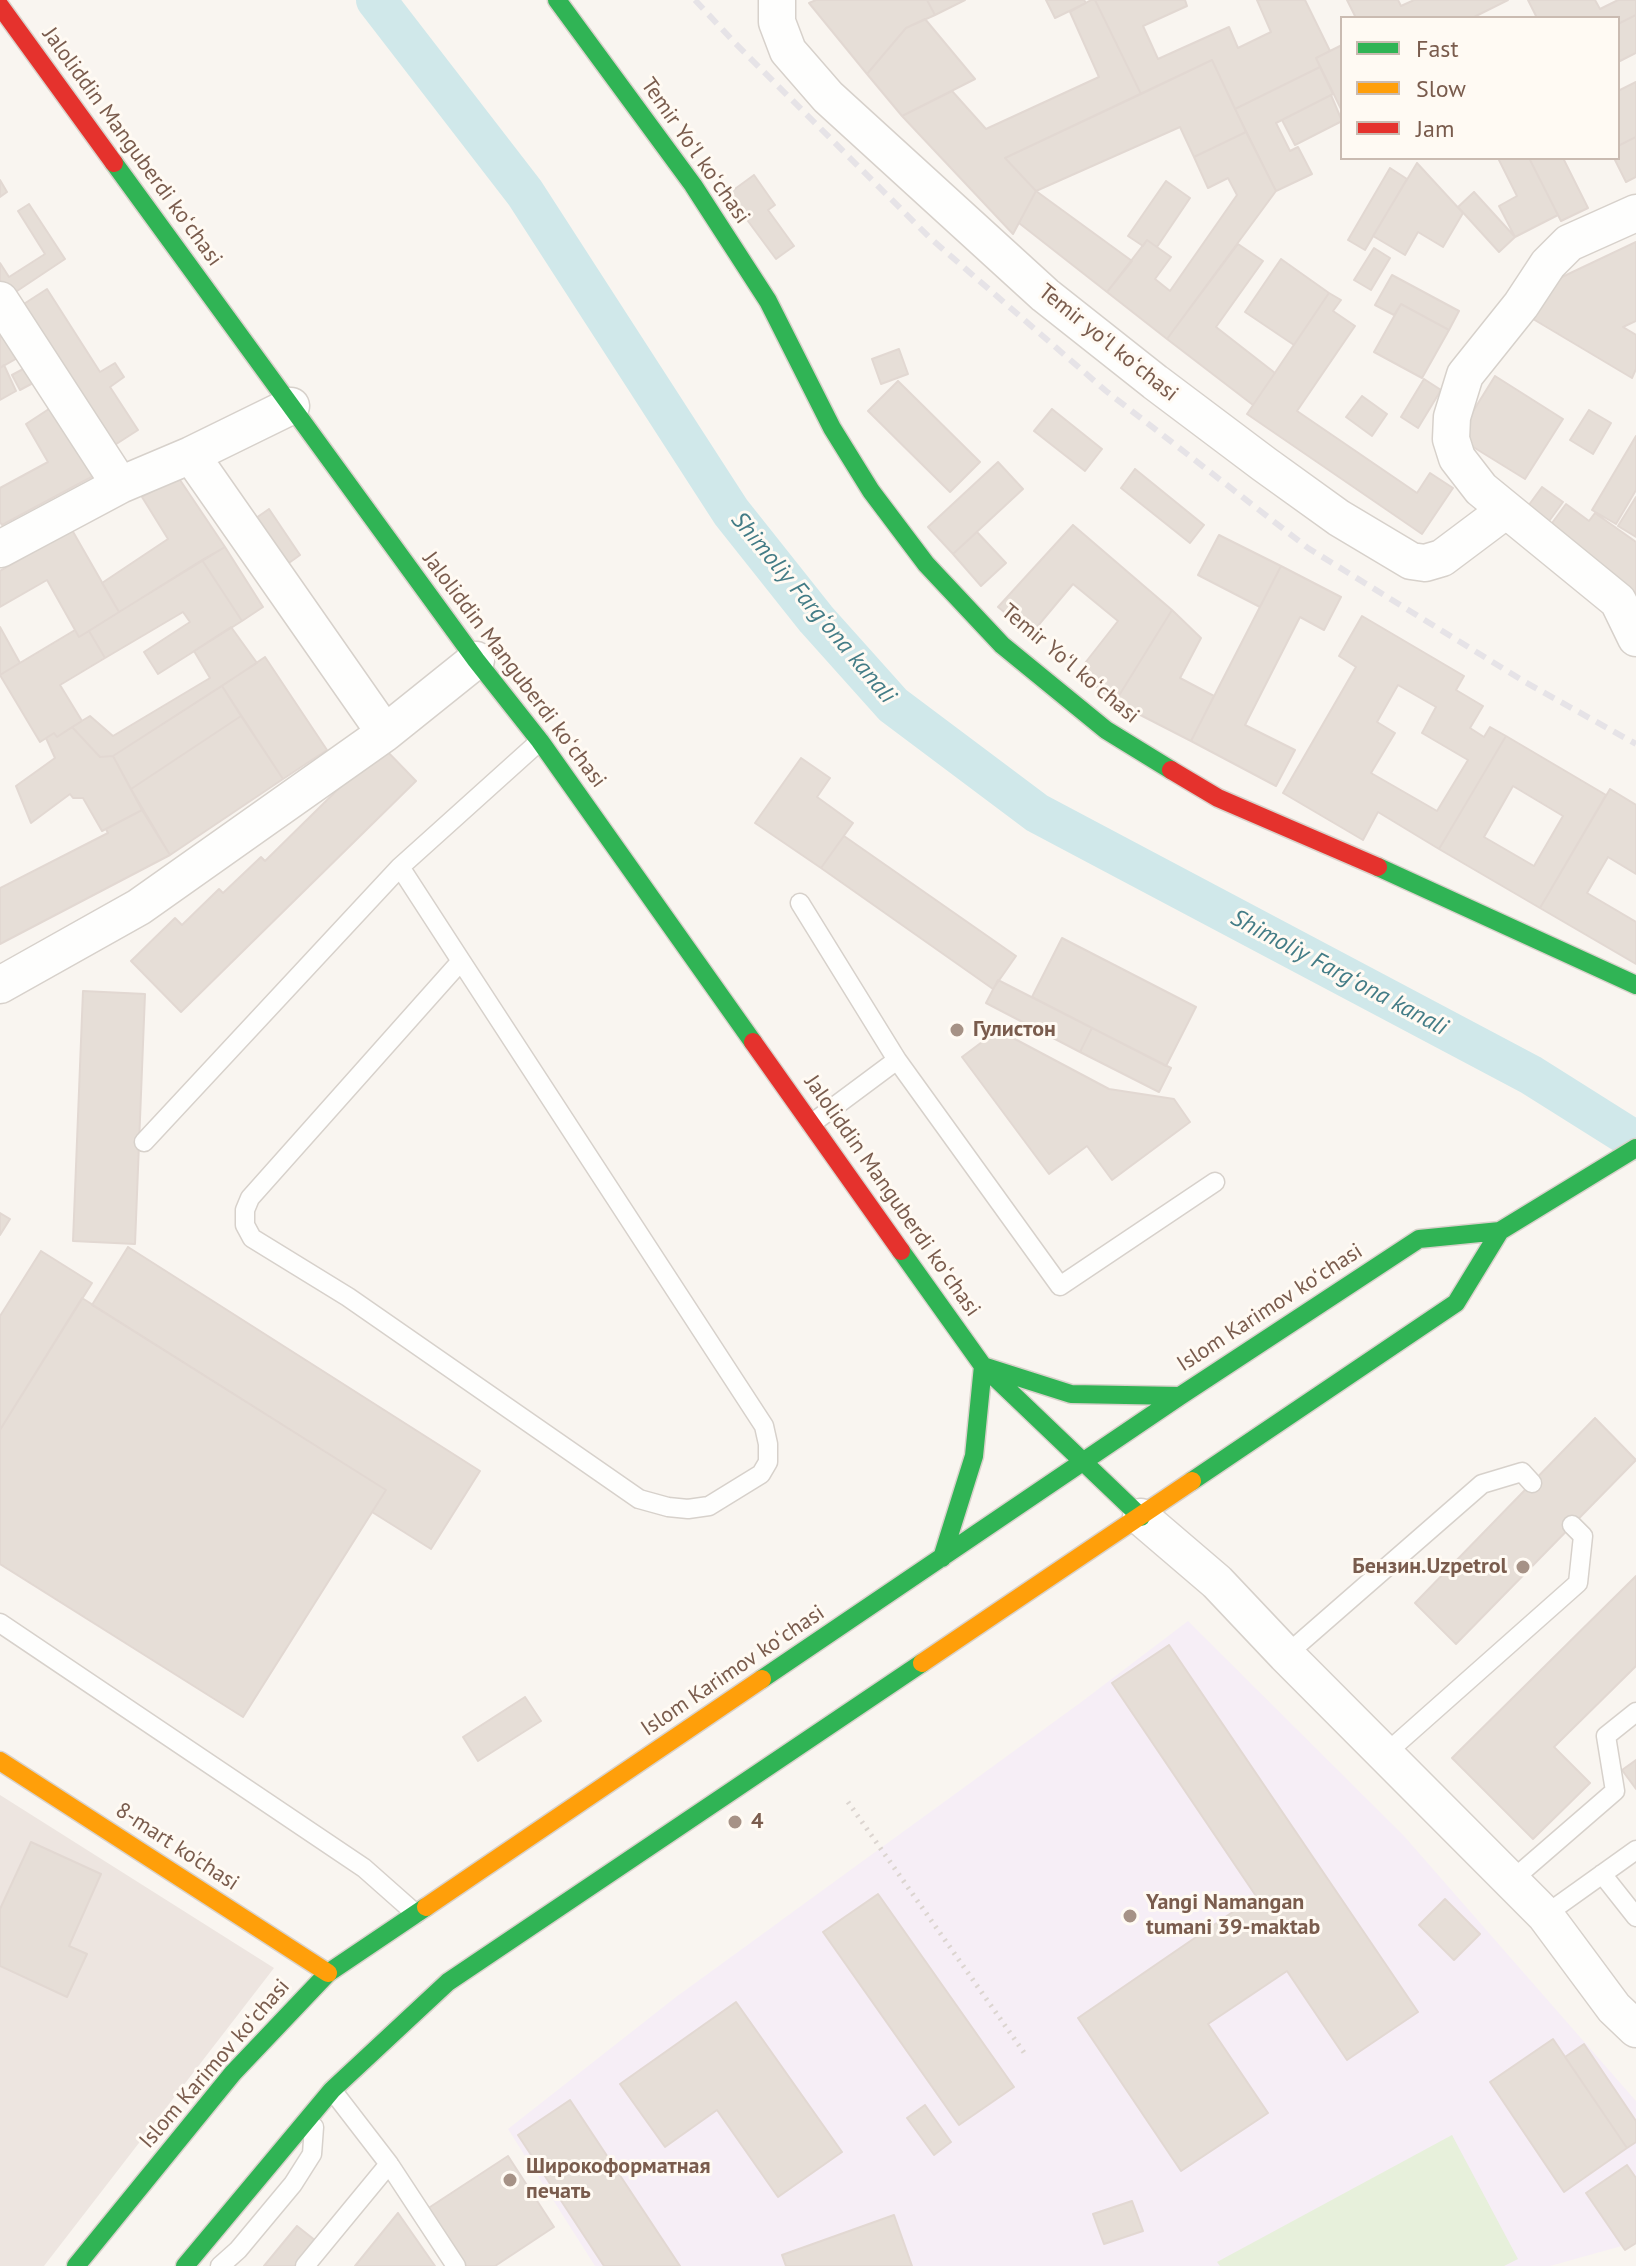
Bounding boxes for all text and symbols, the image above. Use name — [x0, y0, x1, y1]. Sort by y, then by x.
legend — [1340, 16, 1620, 160]
street label: Jaloliddin Manguberdi koʻchasi — [37, 23, 227, 271]
text: Fast — [1416, 33, 1459, 64]
street label: Temir Yoʻl koʻchasi — [635, 73, 755, 229]
text: Slow — [1416, 73, 1466, 104]
text: Jam — [1416, 113, 1454, 144]
street label: Temir yoʻl koʻchasi — [1033, 279, 1183, 407]
water label: Shimoliy Fargʻona kanali — [724, 506, 902, 710]
street label: Jaloliddin Manguberdi koʻchasi — [417, 547, 611, 793]
street label: Temir Yoʻl koʻchasi — [996, 599, 1144, 729]
water label: Shimoliy Fargʻona kanali — [1226, 904, 1452, 1042]
place label: Гулистон — [973, 1017, 1056, 1043]
marker: Гулистон — [948, 1021, 966, 1039]
street label: Jaloliddin Manguberdi koʻchasi — [798, 1070, 986, 1322]
street label: Islom Karimov koʻchasi — [1172, 1238, 1368, 1378]
place label: Бензин.Uzpetrol — [1352, 1554, 1507, 1580]
marker: Бензин.Uzpetrol — [1514, 1558, 1532, 1576]
street label: Islom Karimov koʻchasi — [636, 1600, 830, 1742]
street label: 8-mart ko'chasi — [110, 1797, 244, 1897]
place label: 4 — [751, 1809, 763, 1835]
marker: 4 — [726, 1813, 744, 1831]
place label: Yangi Namangan tumani 39-maktab — [1146, 1890, 1320, 1942]
marker: Yangi Namangan tumani 39-maktab — [1121, 1907, 1139, 1925]
street label: Islom Karimov koʻchasi — [134, 1974, 296, 2154]
place label: Широкоформатная печать — [526, 2154, 711, 2206]
marker: Широкоформатная печать — [501, 2171, 519, 2189]

